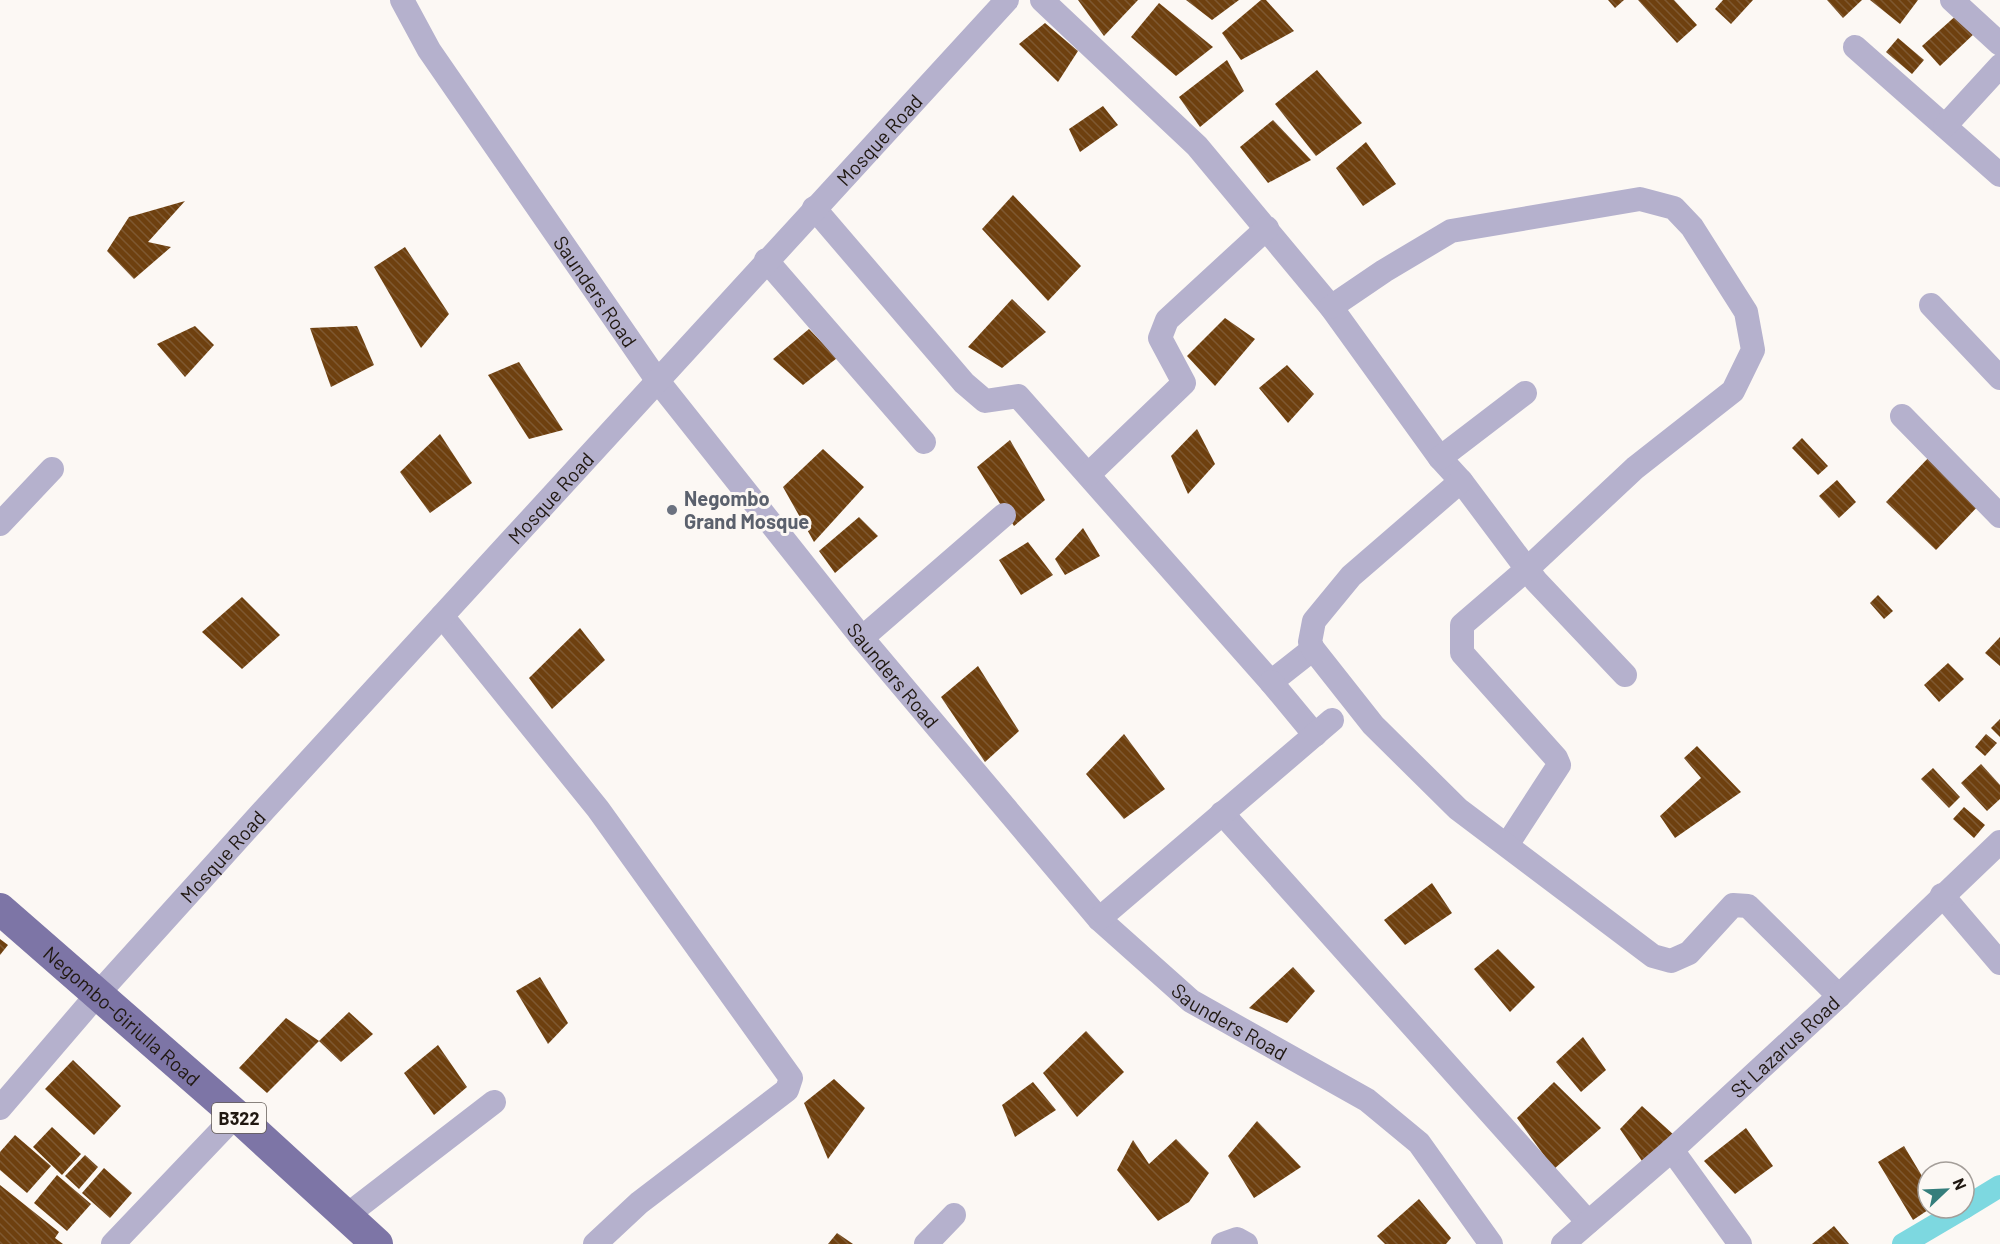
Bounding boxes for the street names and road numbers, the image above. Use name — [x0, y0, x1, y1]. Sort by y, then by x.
street label: Mosque Road — [831, 89, 927, 190]
street label: Saunders Road — [549, 231, 642, 351]
street label: Mosque Road — [503, 447, 598, 548]
street label: Saunders Road — [842, 618, 944, 733]
street label: Mosque Road — [175, 805, 270, 907]
street label: Negombo-Giriulla Road — [39, 941, 205, 1090]
street label: Saunders Road — [1167, 978, 1292, 1065]
street label: St Lazarus Road — [1725, 990, 1844, 1102]
road number: B322 — [212, 1103, 266, 1133]

